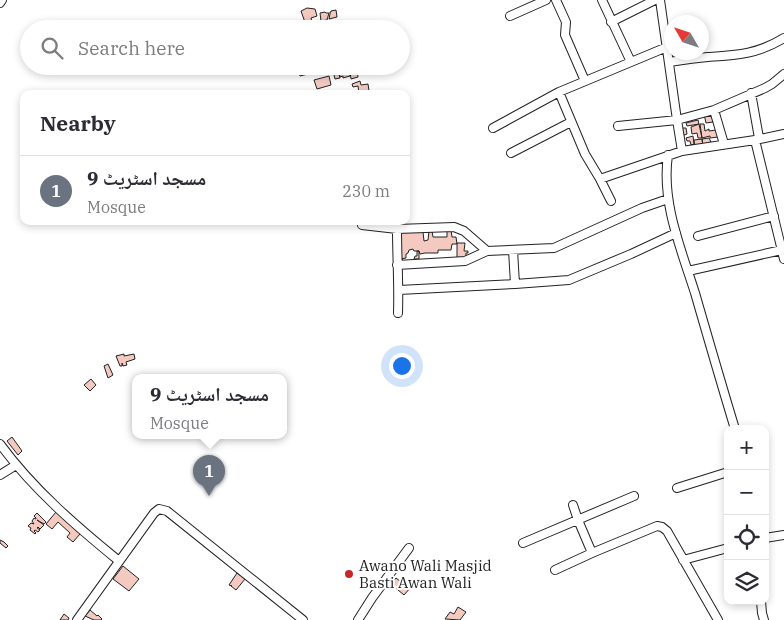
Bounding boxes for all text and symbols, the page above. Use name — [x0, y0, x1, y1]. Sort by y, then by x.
north arrow — [664, 15, 709, 60]
search box — [20, 20, 410, 75]
icon: search — [38, 34, 66, 62]
text: Search here — [78, 36, 185, 60]
text: Nearby — [40, 109, 116, 137]
text: مسجد اسٹریٹ 9 — [87, 166, 206, 190]
text: 1 — [51, 181, 61, 201]
text: 230 m — [342, 181, 390, 201]
text: Mosque — [87, 197, 146, 217]
your location — [389, 353, 415, 379]
popup — [132, 374, 287, 439]
text: مسجد اسٹریٹ 9 — [150, 382, 269, 406]
text: Mosque — [150, 413, 209, 433]
map controls — [724, 425, 769, 605]
button: + — [724, 425, 769, 470]
pin: 1 — [193, 455, 225, 496]
button: − — [724, 470, 769, 515]
button: locate — [724, 515, 769, 560]
place label: Awano Wali Masjid Basti Awan Wali — [359, 556, 492, 592]
button: layers — [724, 560, 769, 605]
marker: Awano Wali Masjid Basti Awan Wali — [343, 568, 355, 580]

